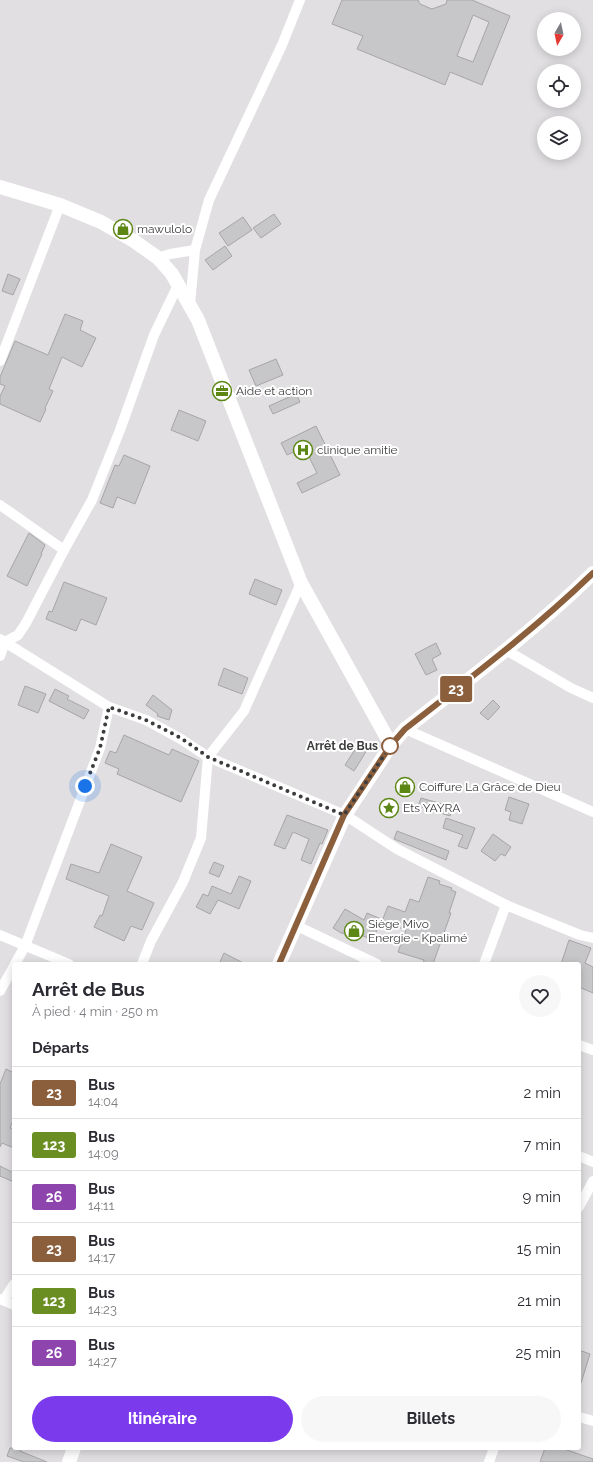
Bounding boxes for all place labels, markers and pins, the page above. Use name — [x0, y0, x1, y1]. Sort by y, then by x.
shop icon: mawulolo — [112, 218, 134, 240]
place label: mawulolo — [137, 222, 192, 236]
office icon: Aide et action — [211, 380, 233, 402]
place label: Aide et action — [236, 384, 312, 398]
hospital icon: clinique amitie — [292, 439, 314, 461]
place label: clinique amitie — [317, 443, 398, 457]
marker: Arrêt de Bus — [381, 737, 399, 755]
place label: Arrêt de Bus — [307, 739, 378, 753]
shop icon: Coiffure La Grâce de Dieu — [394, 776, 416, 798]
place label: Coiffure La Grâce de Dieu — [419, 780, 561, 794]
place icon: Ets YAYRA — [378, 797, 400, 819]
place label: Ets YAYRA — [403, 801, 460, 815]
place label: Siège Mivo Energie - Kpalimé — [368, 917, 467, 945]
shop icon: Siège Mivo Energie - Kpalimé — [343, 920, 365, 942]

